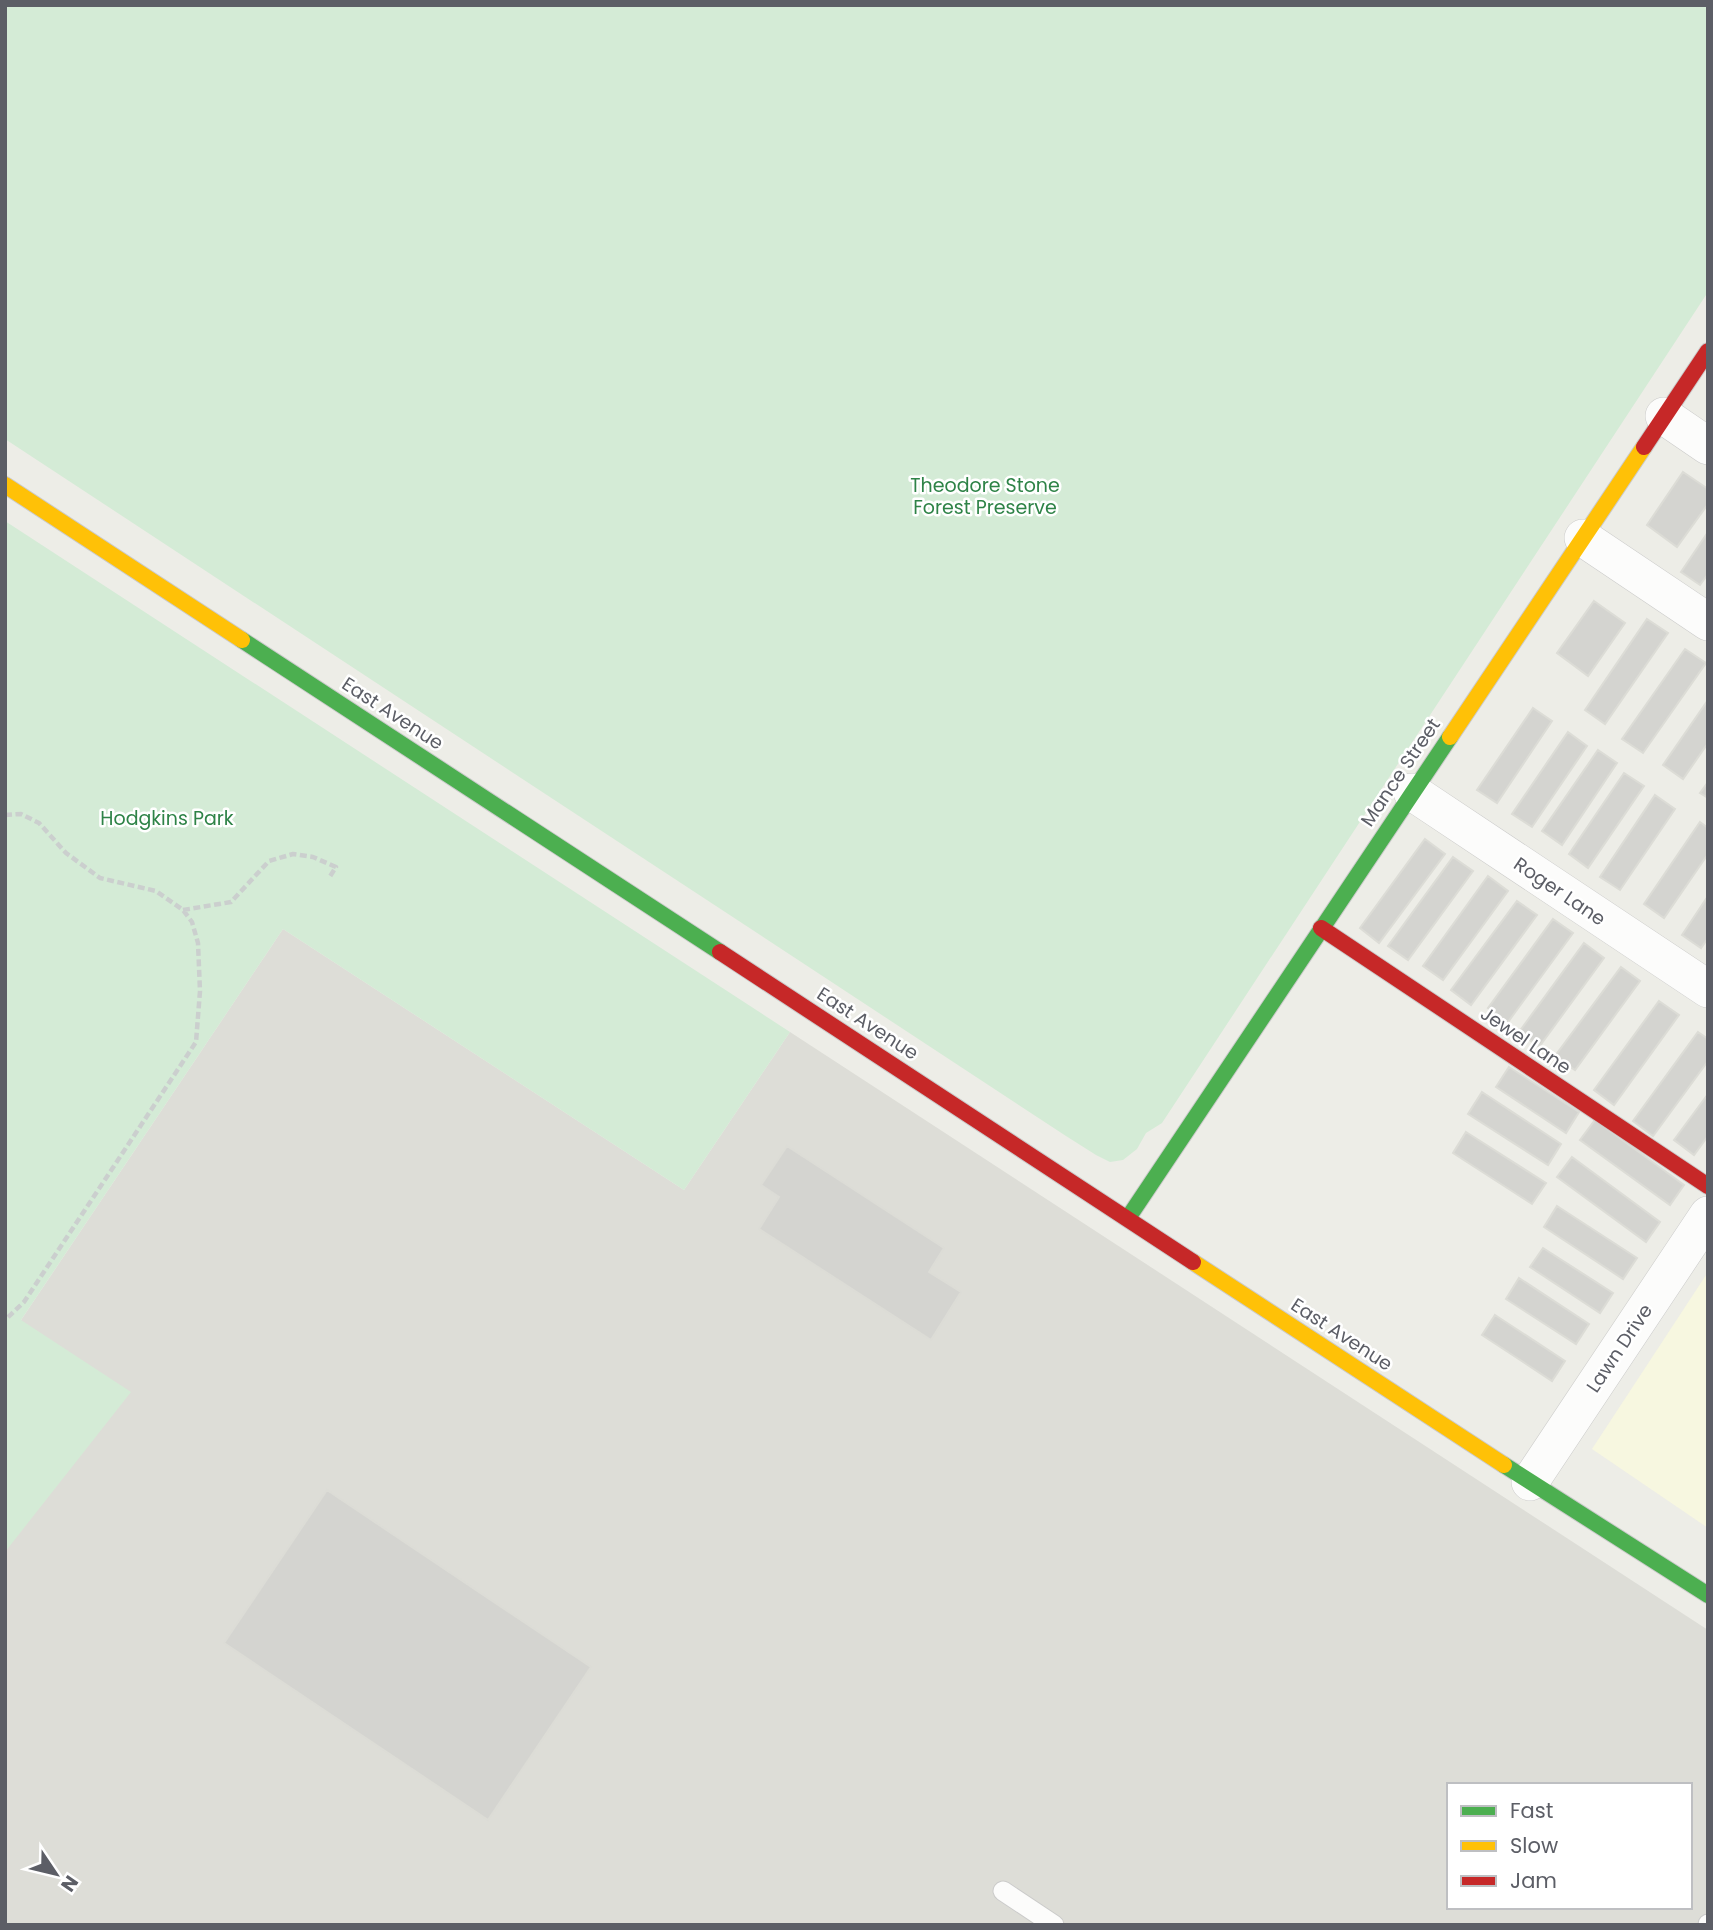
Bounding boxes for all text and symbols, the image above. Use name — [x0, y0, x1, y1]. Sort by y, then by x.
park label: Theodore Stone Forest Preserve — [910, 472, 1060, 521]
street label: East Avenue — [337, 671, 449, 756]
street label: Mance Street — [1354, 713, 1447, 832]
park label: Hodgkins Park — [100, 805, 234, 832]
street label: Roger Lane — [1508, 851, 1611, 932]
street label: East Avenue — [812, 981, 924, 1066]
street label: Jewel Lane — [1475, 1000, 1576, 1081]
street label: East Avenue — [1286, 1292, 1398, 1377]
street label: Lawn Drive — [1580, 1299, 1659, 1398]
legend — [1447, 1783, 1692, 1909]
text: Fast — [1510, 1796, 1553, 1825]
text: Slow — [1510, 1831, 1558, 1860]
north arrow — [21, 1839, 91, 1909]
text: Jam — [1510, 1866, 1557, 1895]
text: N — [54, 1870, 85, 1897]

